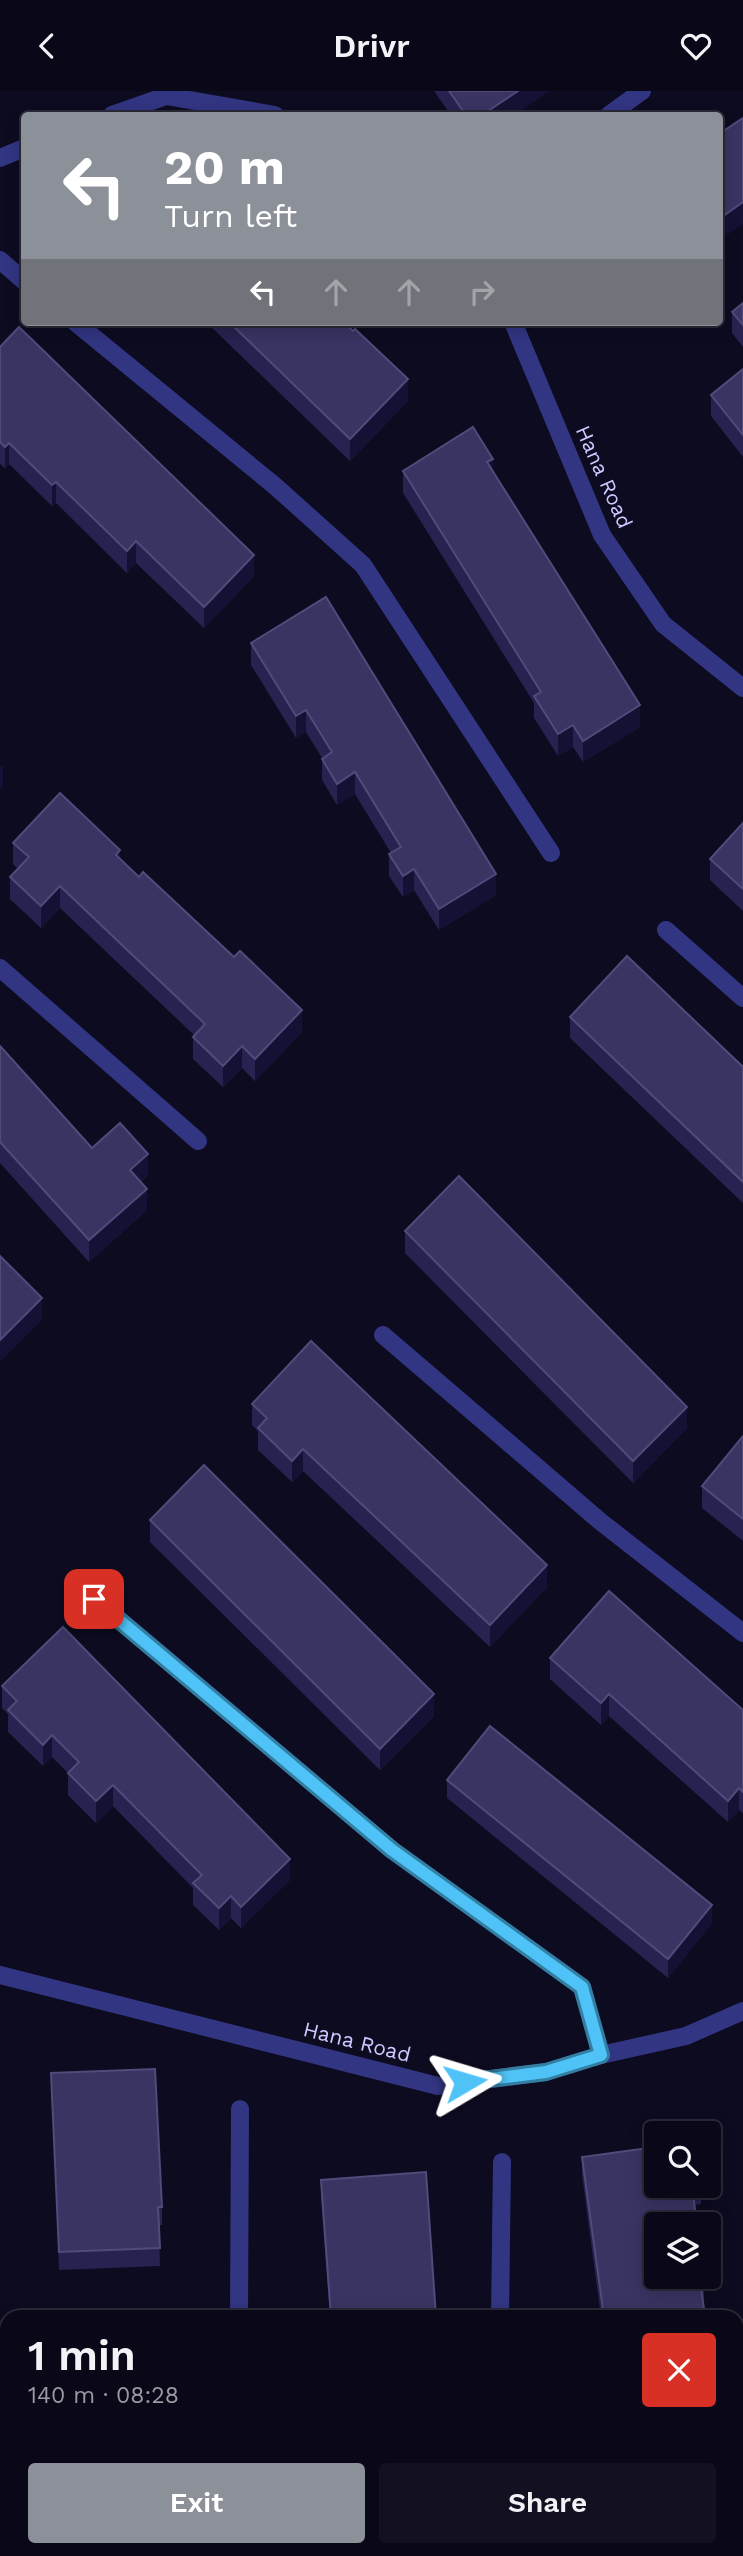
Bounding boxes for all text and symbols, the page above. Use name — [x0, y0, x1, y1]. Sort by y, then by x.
icon: back — [28, 27, 66, 65]
text: Drivr — [333, 27, 410, 65]
icon: heart — [677, 27, 715, 65]
text: 20 m — [164, 138, 285, 196]
icon: left — [49, 140, 140, 231]
text: Turn left — [164, 197, 297, 235]
icon: left — [244, 273, 282, 311]
icon: ahead — [317, 273, 355, 311]
icon: ahead — [390, 273, 428, 311]
icon: right — [463, 273, 501, 311]
street label: Hana Road — [571, 421, 638, 532]
pin — [64, 1569, 124, 1629]
icon: arrive — [75, 1580, 113, 1618]
street label: Hana Road — [301, 2016, 414, 2067]
position arrow — [428, 2045, 502, 2119]
map controls — [644, 2121, 721, 2289]
button: search — [644, 2121, 721, 2198]
button: layers — [644, 2212, 721, 2289]
text: 1 min — [28, 2331, 136, 2380]
button: close — [642, 2333, 716, 2407]
text: 140 m · 08:28 — [28, 2382, 179, 2409]
button: Exit — [28, 2463, 365, 2543]
button: Share — [379, 2463, 716, 2543]

